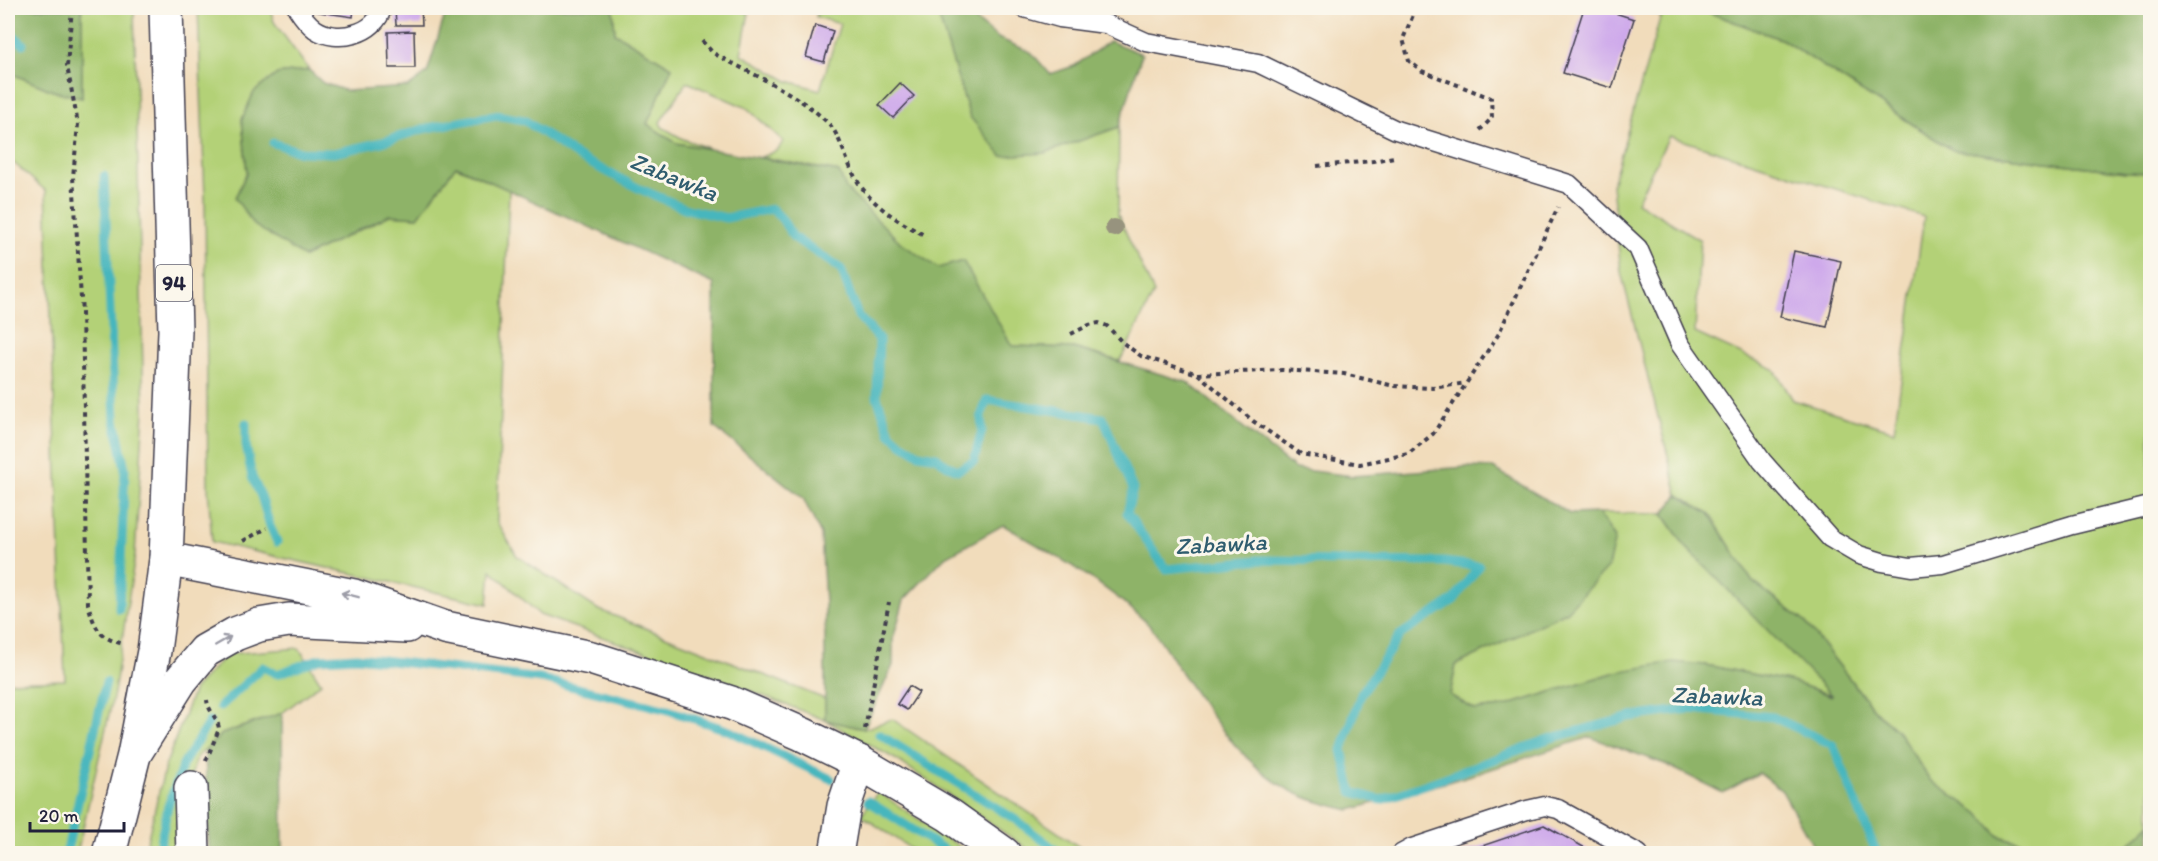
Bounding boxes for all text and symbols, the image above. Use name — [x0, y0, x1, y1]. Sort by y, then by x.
water label: Zabawka — [626, 146, 723, 207]
road number: 94 — [156, 265, 192, 301]
water label: Zabawka — [1174, 527, 1268, 560]
one-way arrow — [340, 589, 359, 601]
one-way arrow — [214, 635, 231, 647]
water label: Zabawka — [1671, 679, 1764, 712]
scale bar — [30, 795, 124, 833]
text: 20 m — [39, 805, 79, 827]

